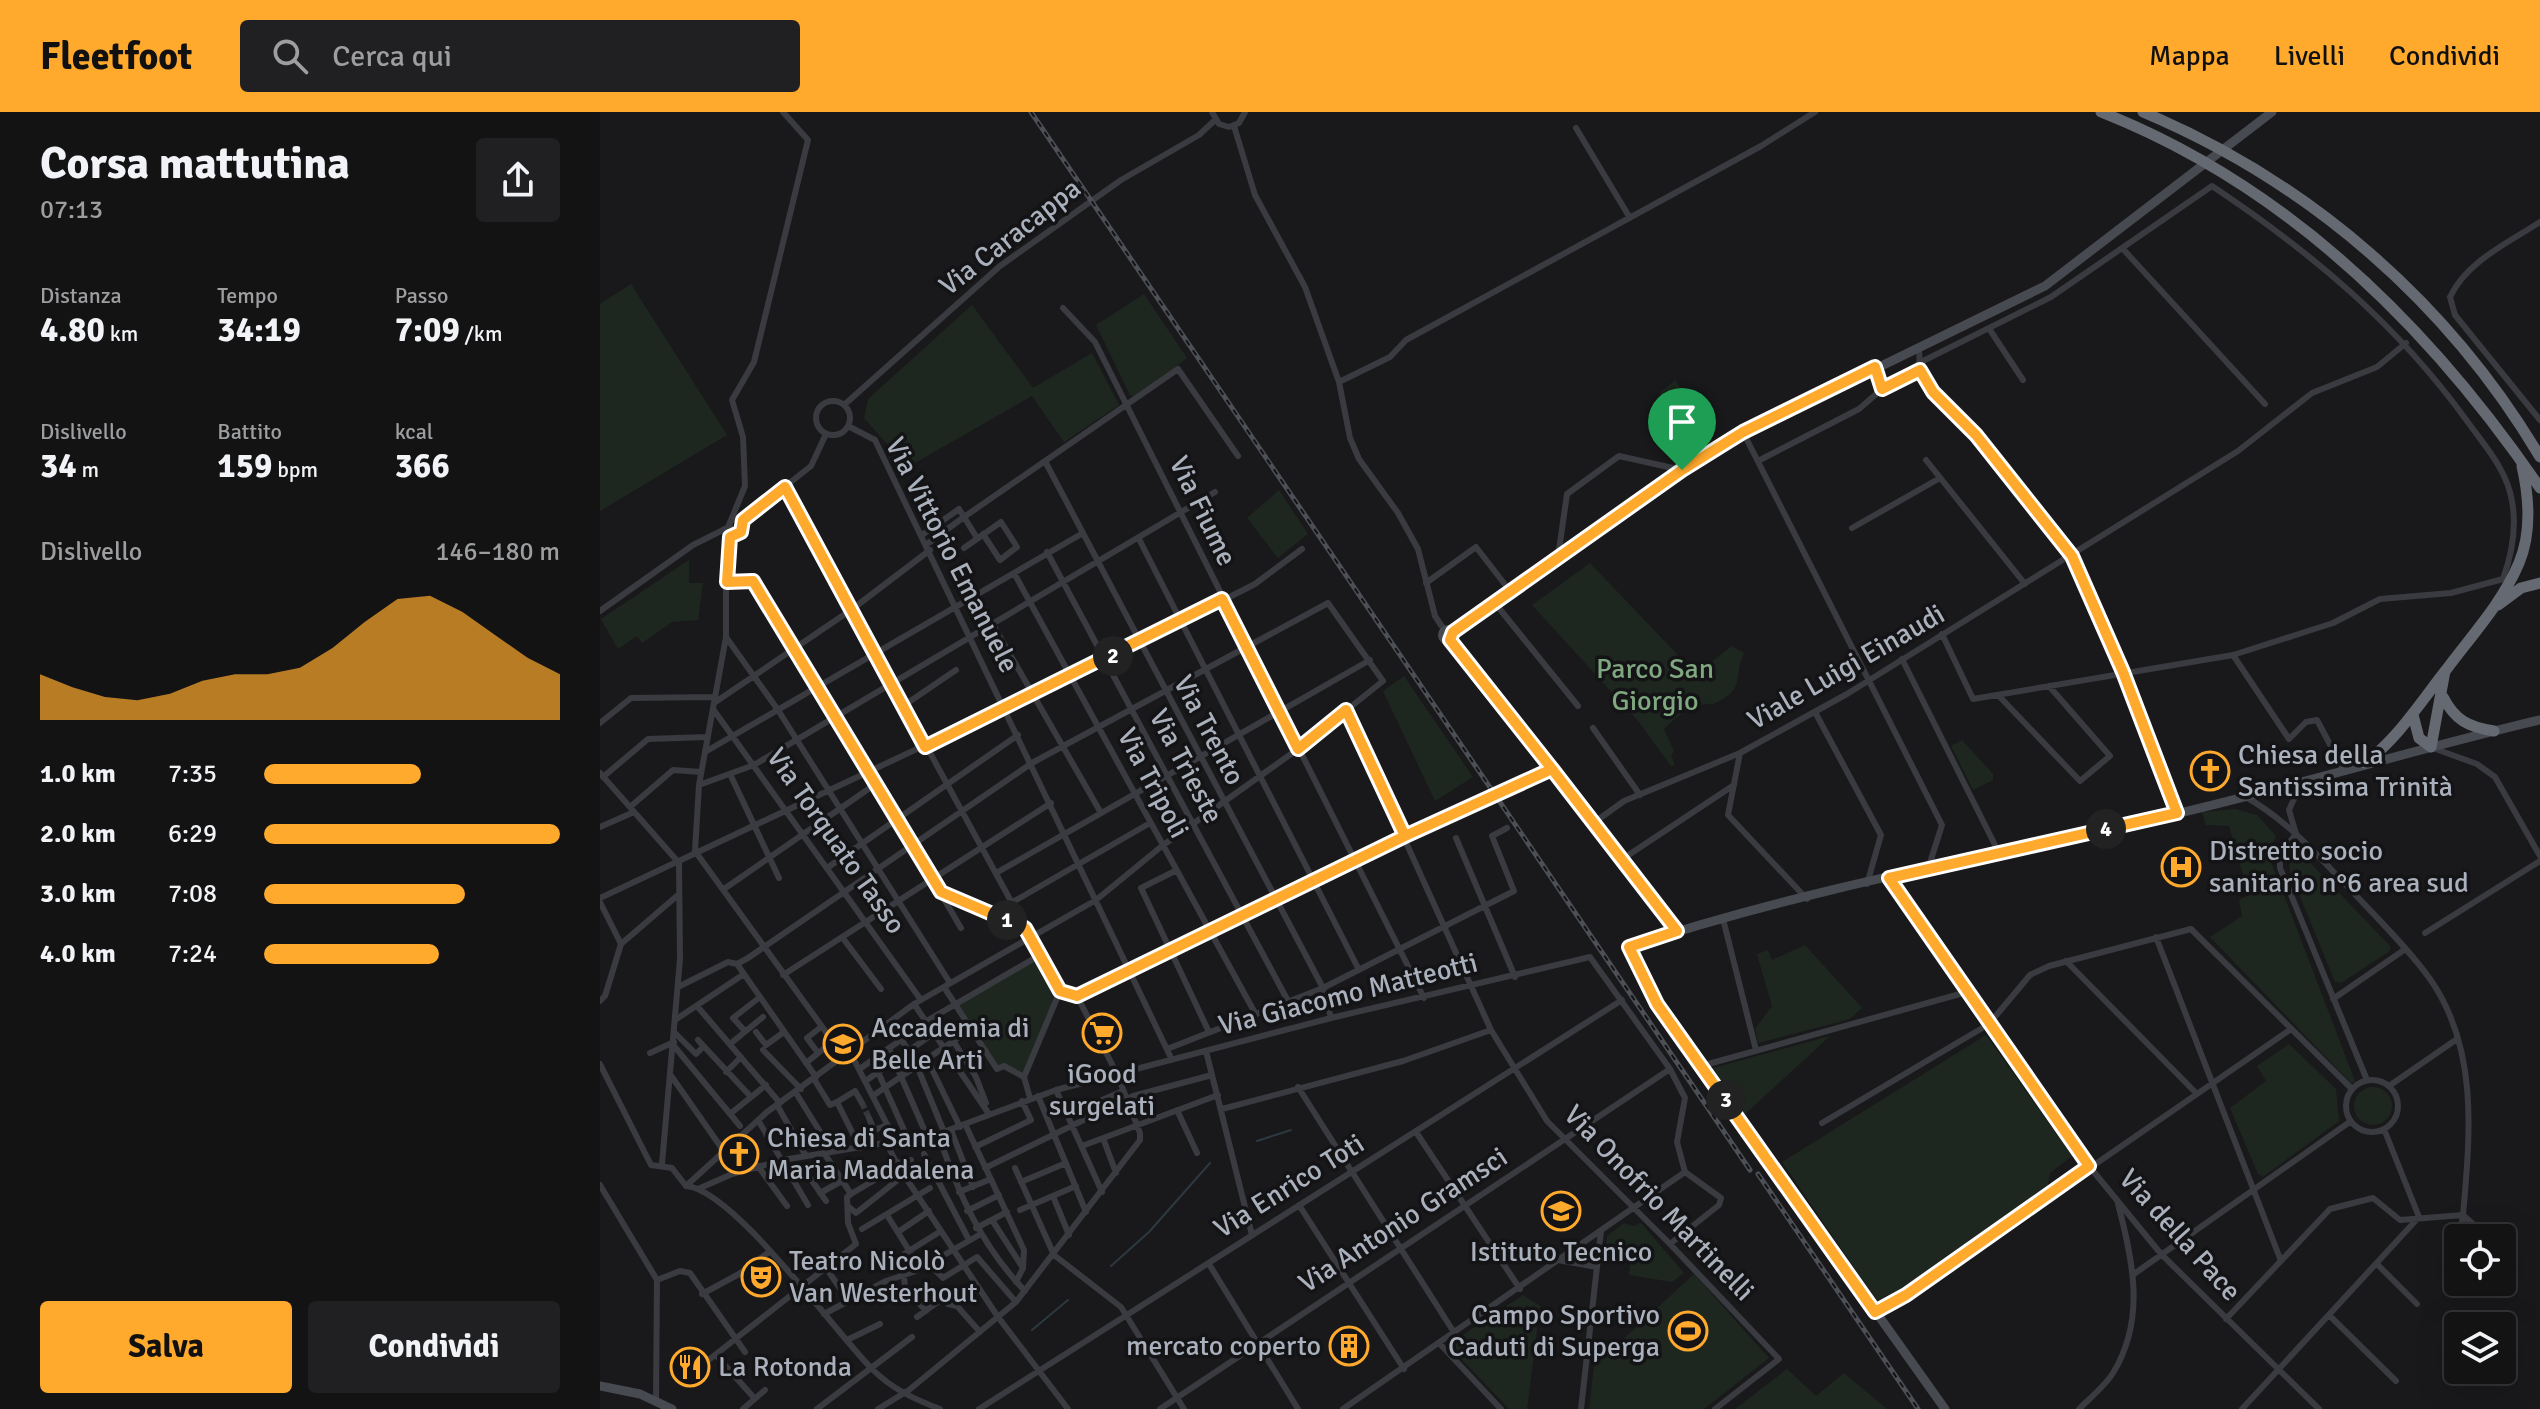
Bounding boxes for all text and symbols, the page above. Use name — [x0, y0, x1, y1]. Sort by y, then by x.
search box — [240, 20, 800, 92]
text: Fleetfoot — [40, 33, 192, 80]
icon: search — [268, 34, 312, 78]
text: Cerca qui — [332, 38, 452, 75]
text: Mappa — [2149, 39, 2230, 73]
text: Livelli — [2274, 39, 2345, 73]
text: Condividi — [2389, 39, 2500, 73]
text: Corsa mattutina — [40, 137, 350, 191]
button: share — [476, 138, 560, 222]
street label: Via Caracappa — [932, 171, 1088, 303]
text: 07:13 — [40, 194, 103, 226]
text: Distanza — [40, 282, 122, 309]
text: Tempo — [217, 282, 278, 309]
text: Passo — [395, 282, 449, 309]
text: 4.80 — [40, 309, 105, 351]
text: 34:19 — [217, 309, 301, 351]
text: 7:09 — [395, 309, 460, 351]
text: km — [105, 320, 138, 347]
text: /km — [460, 320, 502, 347]
pin — [1648, 388, 1716, 470]
icon: arrive — [1660, 400, 1704, 444]
text: Dislivello — [40, 418, 127, 445]
text: Battito — [217, 418, 282, 445]
text: kcal — [395, 418, 433, 445]
street label: Via Vittorio Emanuele — [878, 432, 1026, 678]
text: 34 — [40, 445, 77, 487]
text: 159 — [217, 445, 272, 487]
text: 366 — [395, 445, 450, 487]
street label: Via Fiume — [1162, 451, 1244, 571]
text: m — [77, 456, 99, 483]
text: bpm — [272, 456, 318, 483]
text: Dislivello — [40, 536, 142, 568]
text: 146–180 m — [436, 536, 560, 568]
street label: Viale Luigi Einaudi — [1741, 597, 1951, 737]
pin: 2 — [1093, 636, 1133, 676]
text: 2 — [1107, 642, 1119, 669]
park label: Parco San Giorgio — [1596, 652, 1714, 718]
street label: Via Trento — [1166, 669, 1252, 791]
street label: Via Trieste — [1142, 703, 1230, 829]
street label: Via Tripoli — [1110, 722, 1196, 844]
place label: Chiesa della Santissima Trinità — [2238, 738, 2453, 804]
street label: Via Torquato Tasso — [759, 741, 913, 941]
church icon: Chiesa della Santissima Trinità — [2189, 750, 2231, 792]
text: 1.0 km — [40, 758, 116, 790]
text: 7:35 — [168, 758, 217, 790]
pin: 4 — [2086, 809, 2126, 849]
text: 4 — [2100, 815, 2112, 842]
text: 2.0 km — [40, 818, 116, 850]
text: 6:29 — [168, 818, 217, 850]
place label: Distretto socio sanitario n°6 area sud — [2209, 834, 2469, 900]
hospital icon: Distretto socio sanitario n°6 area sud — [2160, 846, 2202, 888]
text: 3.0 km — [40, 878, 116, 910]
text: 7:08 — [168, 878, 217, 910]
pin: 1 — [987, 900, 1027, 940]
text: 1 — [1001, 906, 1013, 933]
text: 4.0 km — [40, 938, 116, 970]
text: 7:24 — [168, 938, 217, 970]
street label: Via Giacomo Matteotti — [1215, 945, 1481, 1043]
place label: Accademia di Belle Arti — [871, 1011, 1030, 1077]
supermarket icon: iGood surgelati — [1081, 1012, 1123, 1054]
school or university icon: Accademia di Belle Arti — [822, 1023, 864, 1065]
place label: iGood surgelati — [1049, 1057, 1155, 1123]
pin: 3 — [1706, 1080, 1746, 1120]
text: 3 — [1720, 1086, 1732, 1113]
street label: Via Onofrio Martinelli — [1557, 1098, 1761, 1308]
place label: Chiesa di Santa Maria Maddalena — [767, 1121, 975, 1187]
street label: Via Enrico Toti — [1208, 1126, 1370, 1246]
church icon: Chiesa di Santa Maria Maddalena — [718, 1133, 760, 1175]
street label: Via Antonio Gramsci — [1292, 1140, 1514, 1300]
street label: Via della Pace — [2112, 1162, 2248, 1308]
school or university icon: Istituto Tecnico — [1540, 1190, 1582, 1232]
map controls — [2444, 1224, 2516, 1384]
button: locate — [2444, 1224, 2516, 1296]
place label: Istituto Tecnico — [1470, 1235, 1652, 1269]
place label: Teatro Nicolò Van Westerhout — [789, 1244, 978, 1310]
theatre icon: Teatro Nicolò Van Westerhout — [740, 1256, 782, 1298]
place label: Campo Sportivo Caduti di Superga — [1448, 1298, 1660, 1364]
button: Salva — [40, 1301, 292, 1393]
button: Condividi — [308, 1301, 560, 1393]
sports icon: Campo Sportivo Caduti di Superga — [1667, 1310, 1709, 1352]
button: layers — [2444, 1312, 2516, 1384]
building icon: mercato coperto — [1328, 1325, 1370, 1367]
place label: mercato coperto — [1126, 1329, 1321, 1363]
restaurant icon: La Rotonda — [669, 1346, 711, 1388]
place label: La Rotonda — [718, 1350, 852, 1384]

